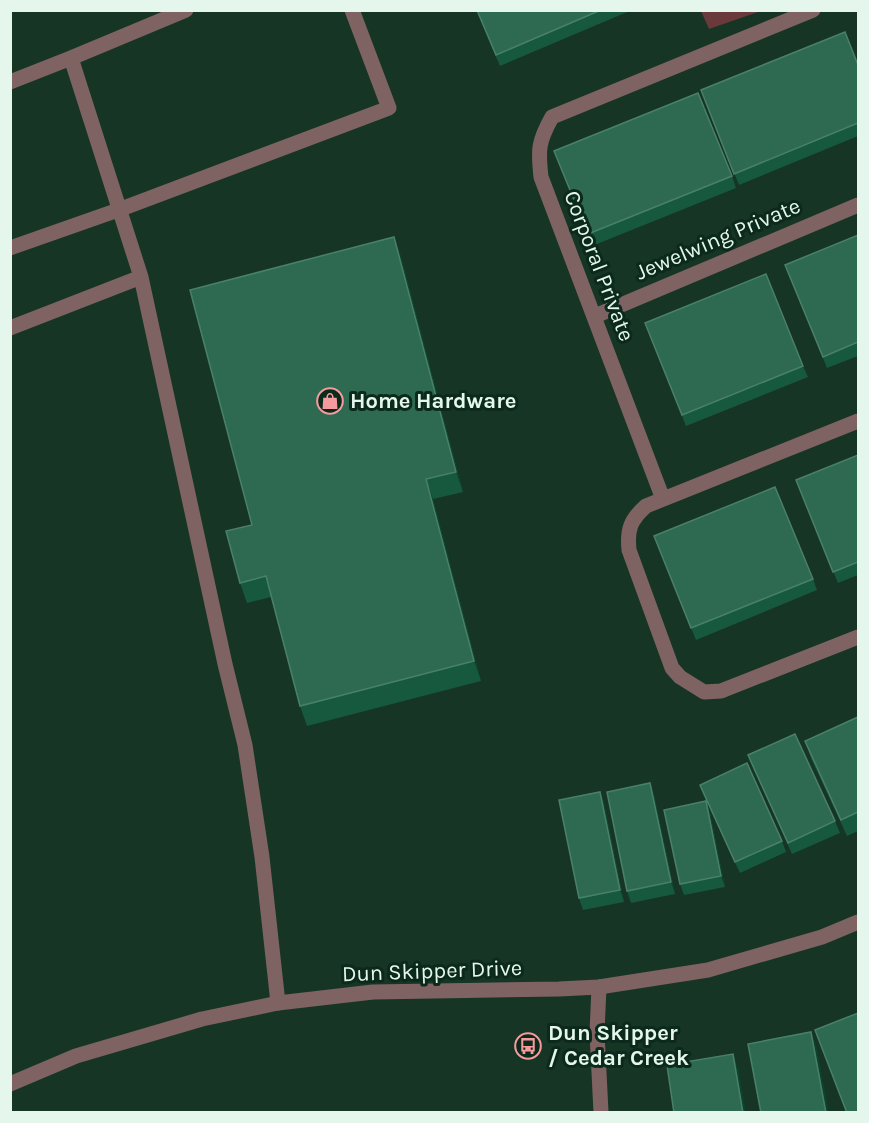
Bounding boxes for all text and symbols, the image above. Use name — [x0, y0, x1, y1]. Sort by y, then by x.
street label: Corporal Private — [558, 187, 640, 345]
street label: Jewelwing Private — [632, 193, 804, 285]
shop icon: Home Hardware — [315, 386, 345, 416]
place label: Home Hardware — [350, 388, 516, 414]
street label: Dun Skipper Drive — [342, 955, 522, 987]
place label: Dun Skipper / Cedar Creek — [548, 1020, 689, 1071]
bus stop icon: Dun Skipper / Cedar Creek — [513, 1031, 543, 1061]

